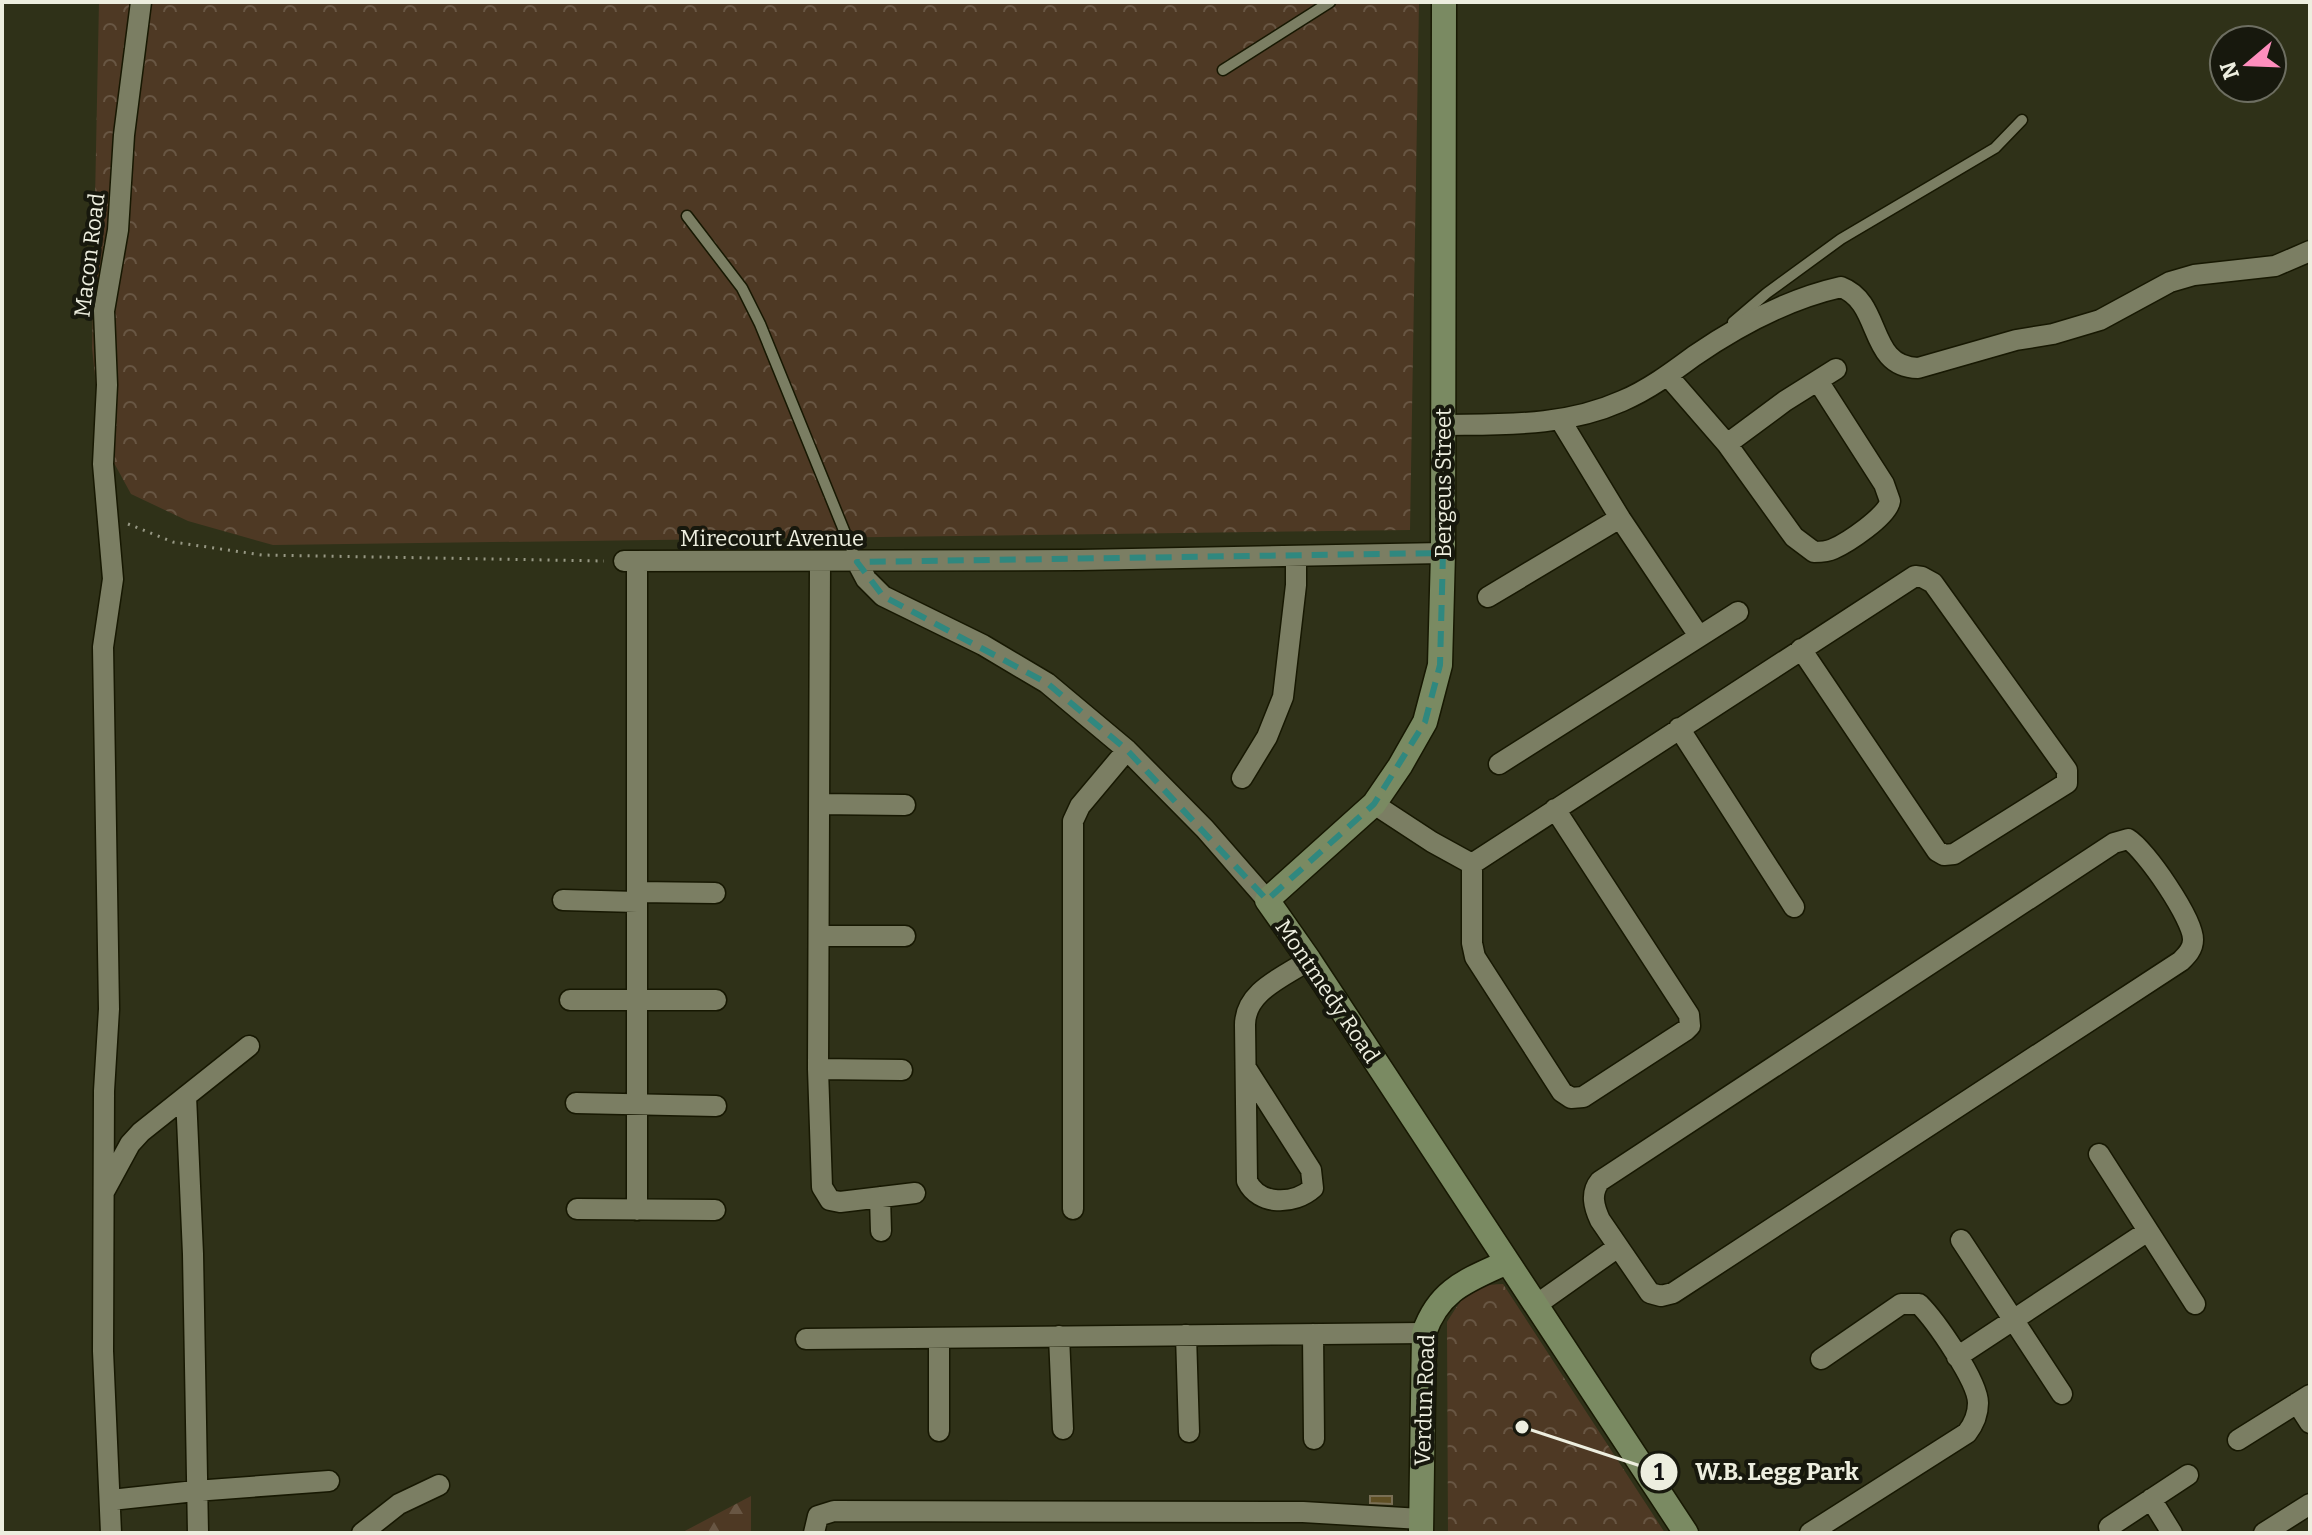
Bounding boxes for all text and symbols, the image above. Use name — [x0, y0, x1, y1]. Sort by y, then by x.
north arrow — [2208, 24, 2288, 104]
text: N — [2214, 58, 2245, 83]
street label: Macon Road — [68, 191, 111, 319]
street label: Bergeus Street — [1430, 408, 1457, 558]
street label: Mirecourt Avenue — [680, 525, 864, 552]
street label: Montmedy Road — [1270, 914, 1386, 1068]
street label: Verdun Road — [1409, 1334, 1440, 1466]
callout: W.B. Legg Park — [1639, 1448, 1875, 1496]
text: 1 — [1654, 1458, 1665, 1486]
text: W.B. Legg Park — [1695, 1458, 1859, 1486]

